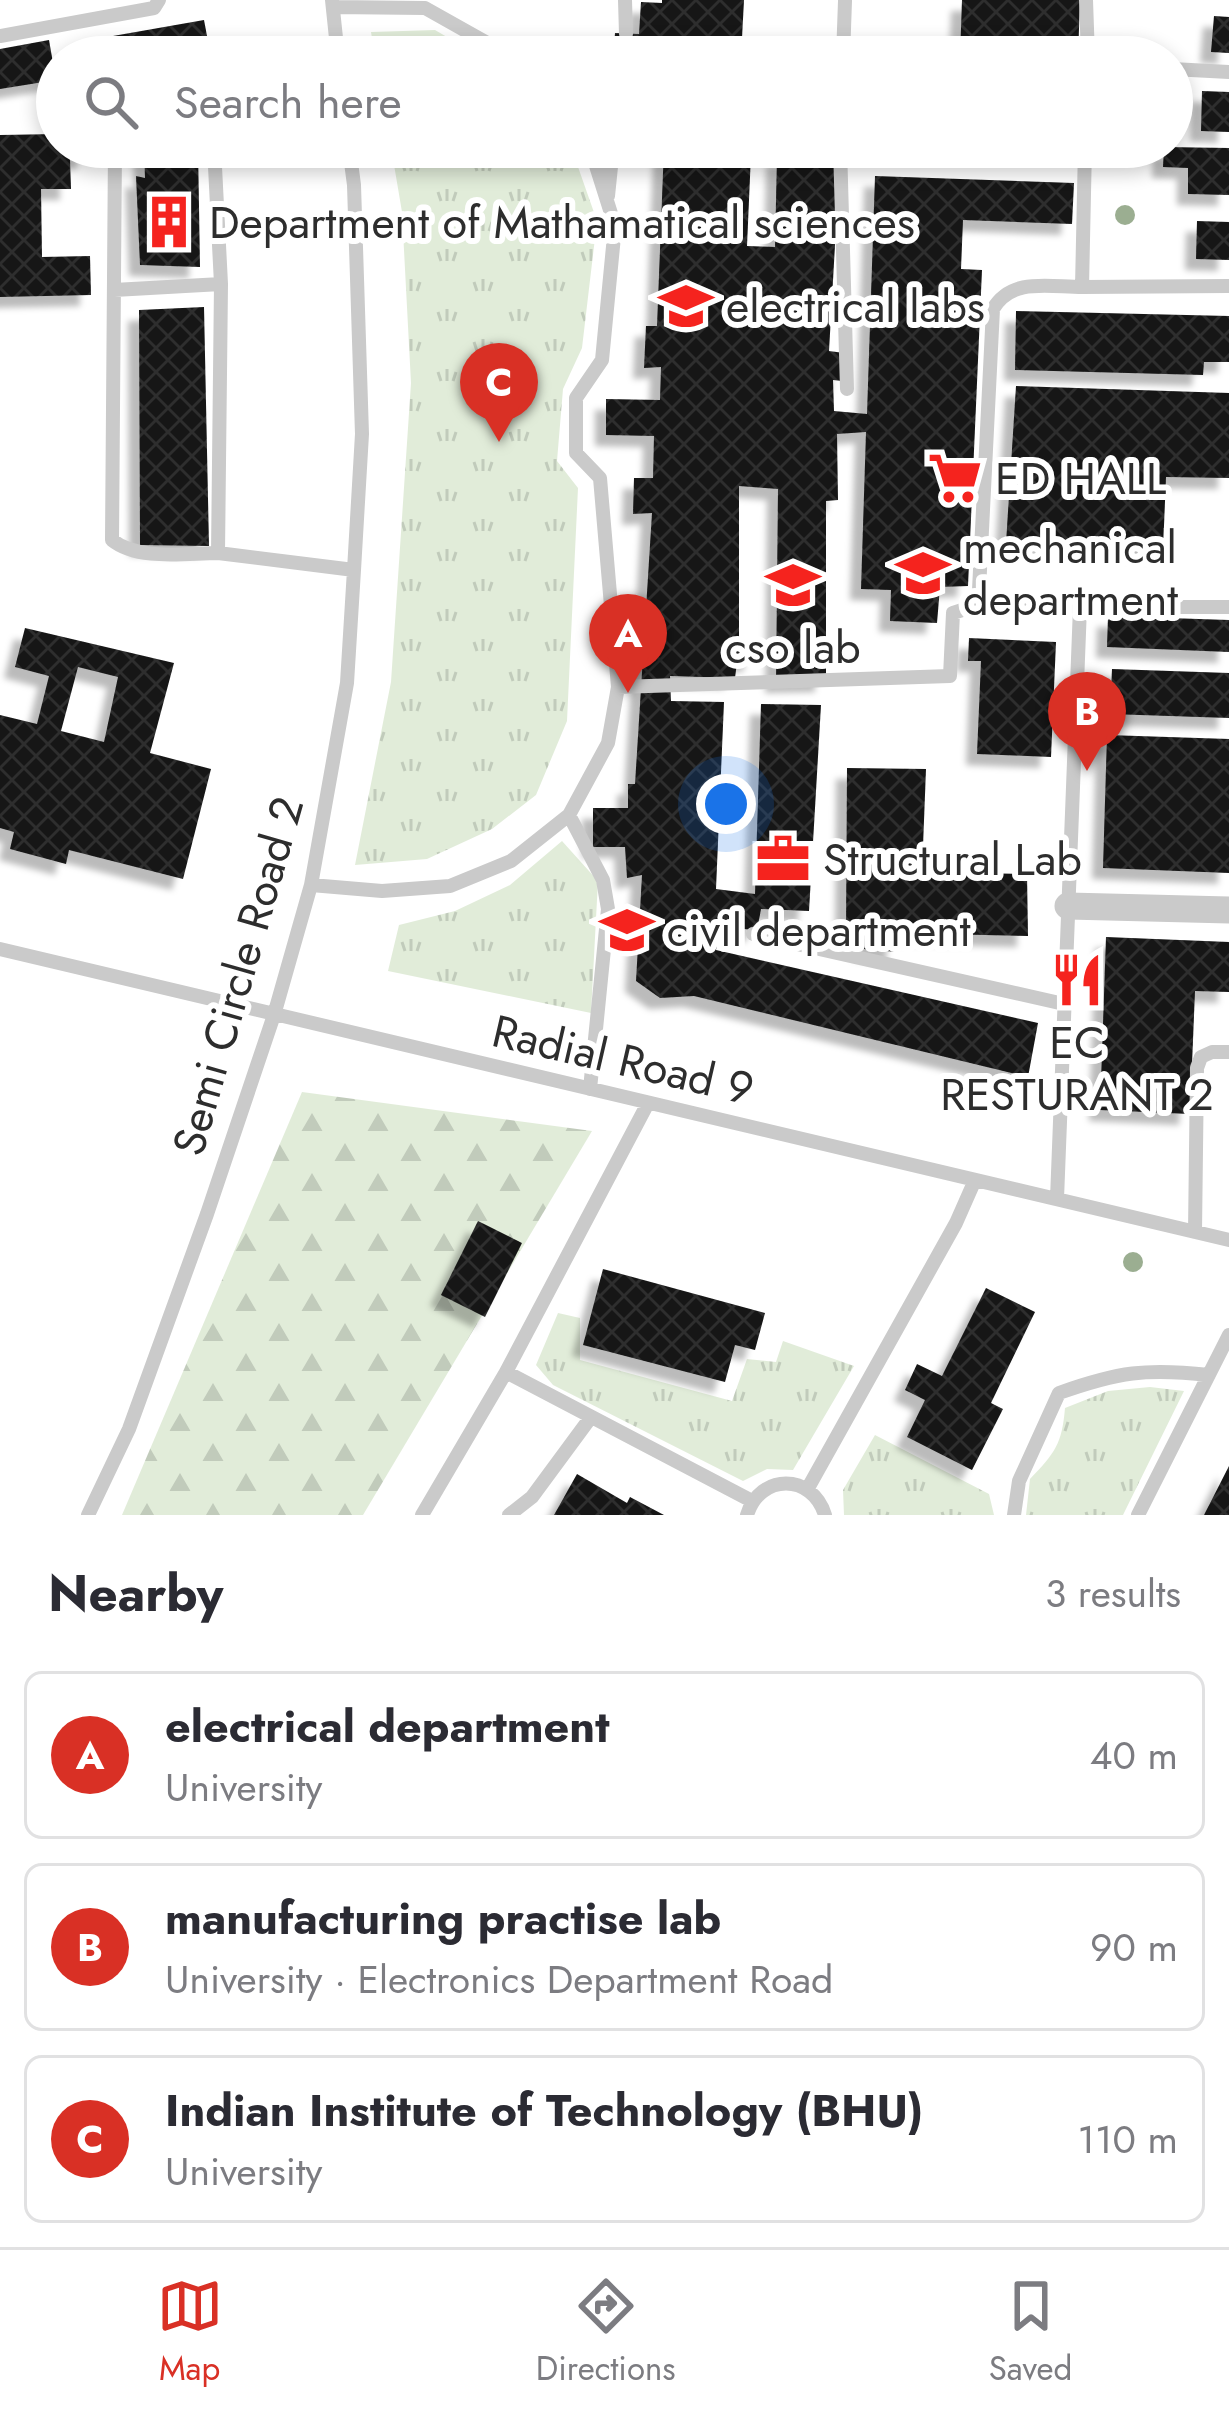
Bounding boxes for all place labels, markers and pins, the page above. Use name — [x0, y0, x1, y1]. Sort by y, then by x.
place label: Department of Mathamatical sciences — [209, 190, 915, 255]
building icon: Department of Mathamatical sciences — [140, 193, 198, 251]
place label: electrical labs — [726, 274, 985, 339]
school or university icon: electrical labs — [657, 277, 715, 335]
pin: C — [460, 343, 538, 442]
place label: ED HALL — [995, 446, 1166, 511]
supermarket icon: ED HALL — [926, 449, 984, 507]
place label: mechanical department — [963, 515, 1178, 632]
school or university icon: mechanical department — [894, 544, 952, 602]
school or university icon: cso lab — [764, 556, 822, 614]
pin: A — [589, 594, 667, 693]
place label: cso lab — [725, 615, 861, 680]
pin: B — [1048, 672, 1126, 771]
place label: Structural Lab — [823, 827, 1082, 892]
office icon: Structural Lab — [754, 830, 812, 888]
place label: civil department — [667, 898, 971, 963]
school or university icon: civil department — [598, 901, 656, 959]
restaurant icon: EC RESTURANT 2 — [1048, 951, 1106, 1009]
place label: EC RESTURANT 2 — [940, 1010, 1214, 1127]

